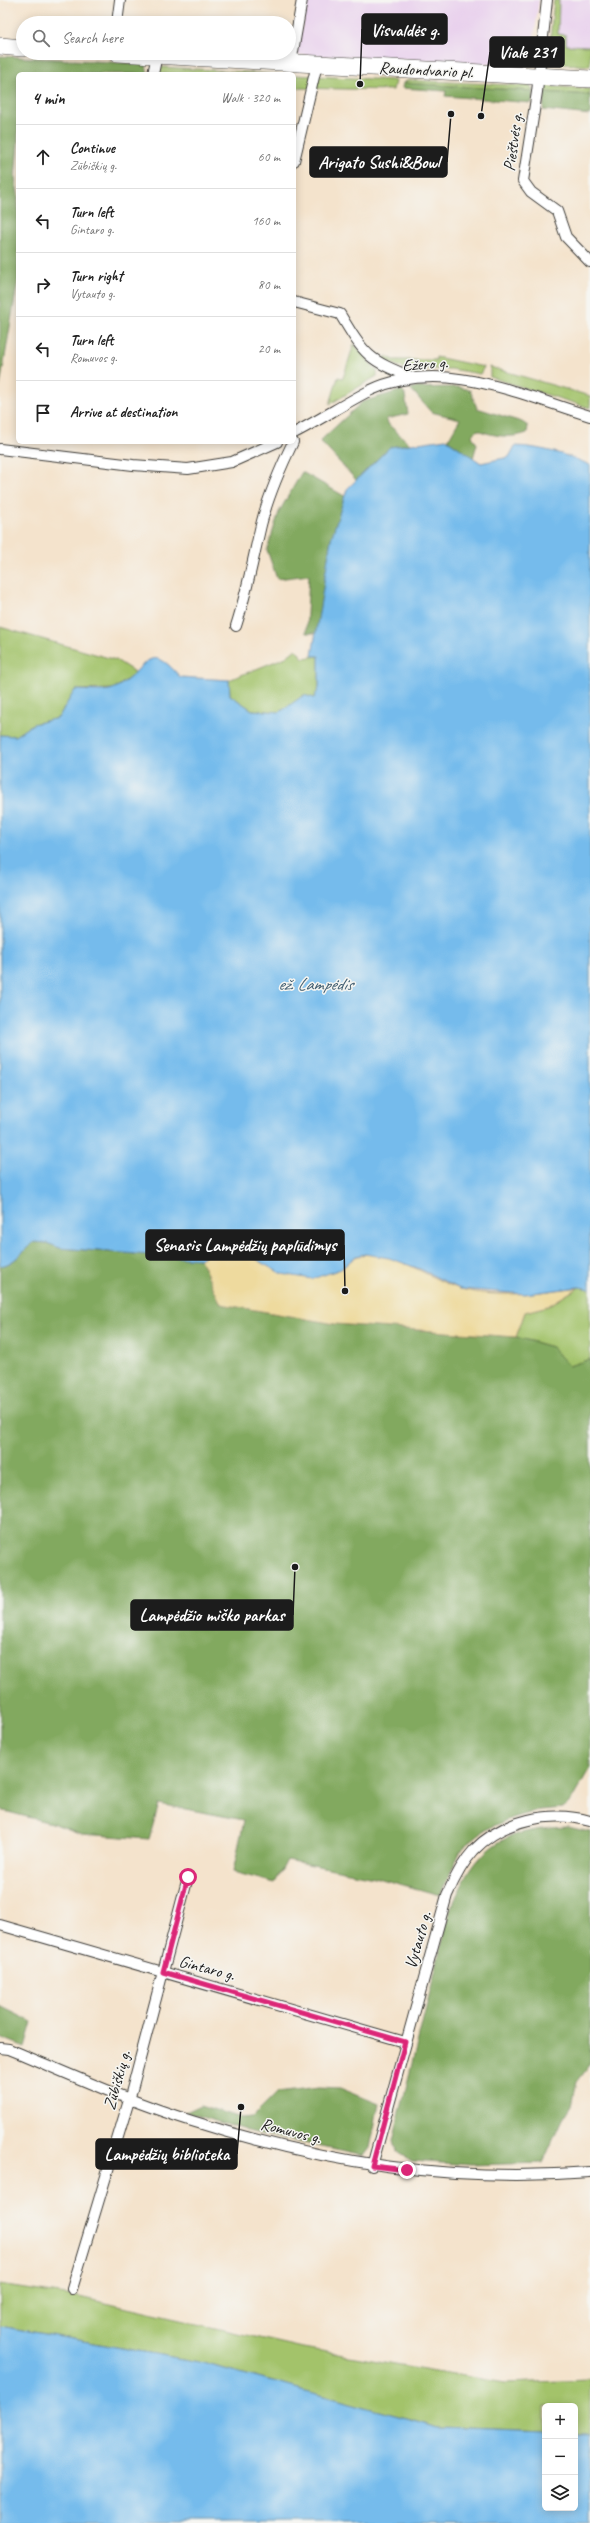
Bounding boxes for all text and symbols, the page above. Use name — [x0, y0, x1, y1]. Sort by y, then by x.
callout: Visvaldės g. — [362, 14, 447, 44]
search box — [16, 16, 296, 60]
text: Visvaldės g. — [370, 19, 440, 41]
icon: search — [30, 27, 52, 49]
text: Search here — [62, 29, 123, 48]
callout: Viale 231 — [490, 37, 564, 67]
text: Viale 231 — [498, 41, 558, 63]
street label: Raudondvario pl. — [378, 57, 474, 83]
text: 4 min — [32, 88, 65, 109]
text: Walk · 320 m — [221, 90, 280, 106]
street label: Pieštvės g. — [499, 111, 528, 173]
text: Continue — [70, 139, 115, 158]
icon: ahead — [32, 146, 54, 168]
callout: Arigato Sushi&Bowl — [310, 147, 447, 177]
text: 60 m — [258, 149, 280, 165]
text: Arigato Sushi&Bowl — [318, 151, 444, 173]
text: Zūbiškių g. — [70, 158, 117, 174]
text: Turn left — [70, 203, 113, 222]
icon: left — [32, 210, 54, 232]
text: 160 m — [252, 213, 280, 229]
text: Gintaro g. — [70, 222, 114, 238]
text: Turn right — [70, 267, 123, 286]
icon: right — [32, 274, 54, 296]
text: 80 m — [258, 277, 280, 293]
text: Vytauto g. — [70, 286, 115, 302]
text: Turn left — [70, 331, 113, 350]
icon: left — [32, 338, 54, 360]
text: 20 m — [258, 341, 280, 357]
text: Romuvos g. — [70, 350, 117, 366]
street label: Ežero g. — [402, 352, 449, 376]
icon: arrive — [32, 402, 54, 424]
text: Arrive at destination — [70, 403, 177, 422]
water label: ež. Lampėdis — [278, 973, 355, 995]
callout: Senasis Lampėdžių paplūdimys — [146, 1230, 344, 1260]
text: Senasis Lampėdžių paplūdimys — [154, 1234, 338, 1256]
callout: Lampėdžio miško parkas — [131, 1600, 293, 1630]
text: Lampėdžio miško parkas — [140, 1604, 286, 1626]
route start — [179, 1868, 197, 1886]
street label: Vytauto g. — [400, 1908, 436, 1971]
street label: Gintaro g. — [177, 1950, 238, 1986]
street label: Zūbiškių g. — [99, 2047, 136, 2112]
street label: Romuvos g. — [259, 2113, 324, 2149]
callout: Lampėdžių biblioteka — [96, 2139, 237, 2169]
text: Lampėdžių biblioteka — [105, 2143, 231, 2165]
route end — [398, 2161, 416, 2179]
map controls — [542, 2403, 578, 2511]
button: + — [542, 2403, 578, 2439]
button: − — [542, 2439, 578, 2475]
button: layers — [542, 2475, 578, 2511]

